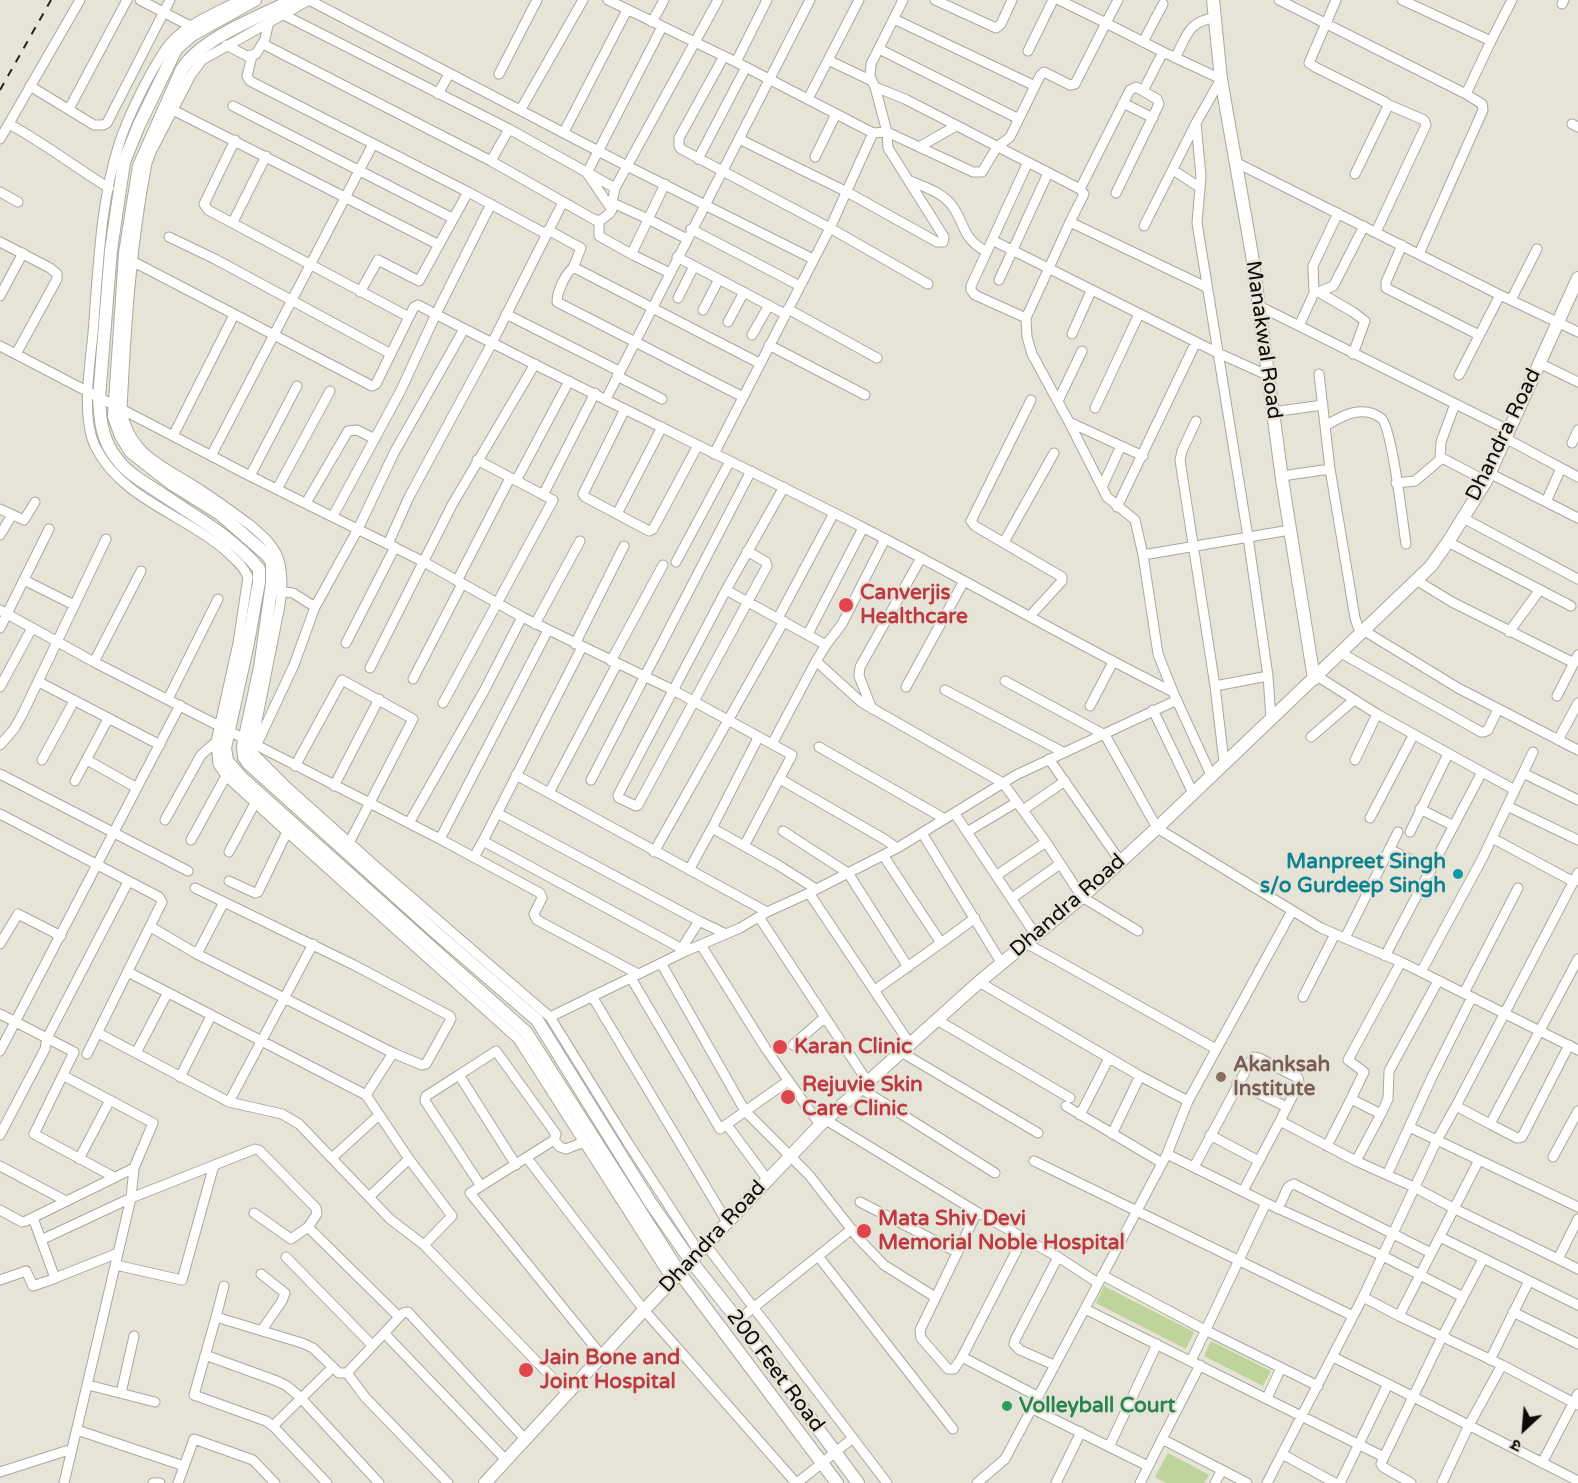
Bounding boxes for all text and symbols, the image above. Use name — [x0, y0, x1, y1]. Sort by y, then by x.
street label: Manakwal Road — [1239, 259, 1287, 421]
street label: Dhandra Road — [1461, 365, 1547, 505]
place label: Canverjis Healthcare — [860, 580, 968, 630]
marker: Canverjis Healthcare — [837, 596, 855, 614]
street label: Dhandra Road — [1005, 849, 1131, 963]
place label: Manpreet Singh s/o Gurdeep Singh — [1260, 849, 1446, 899]
marker: Manpreet Singh s/o Gurdeep Singh — [1451, 867, 1465, 881]
place label: Karan Clinic — [794, 1034, 912, 1060]
marker: Karan Clinic — [771, 1038, 789, 1056]
place label: Akanksah Institute — [1233, 1052, 1330, 1102]
marker: Akanksah Institute — [1214, 1070, 1228, 1084]
place label: Rejuvie Skin Care Clinic — [802, 1072, 923, 1122]
marker: Rejuvie Skin Care Clinic — [779, 1088, 797, 1106]
street label: Dhandra Road — [655, 1176, 771, 1298]
place label: Mata Shiv Devi Memorial Noble Hospital — [878, 1206, 1125, 1256]
marker: Mata Shiv Devi Memorial Noble Hospital — [855, 1222, 873, 1240]
street label: 200 Feet Road — [721, 1305, 829, 1437]
place label: Jain Bone and Joint Hospital — [540, 1345, 680, 1395]
marker: Jain Bone and Joint Hospital — [517, 1361, 535, 1379]
place label: Volleyball Court — [1019, 1393, 1176, 1419]
marker: Volleyball Court — [1000, 1399, 1014, 1413]
north arrow — [1494, 1399, 1554, 1459]
text: उ — [1508, 1434, 1525, 1456]

